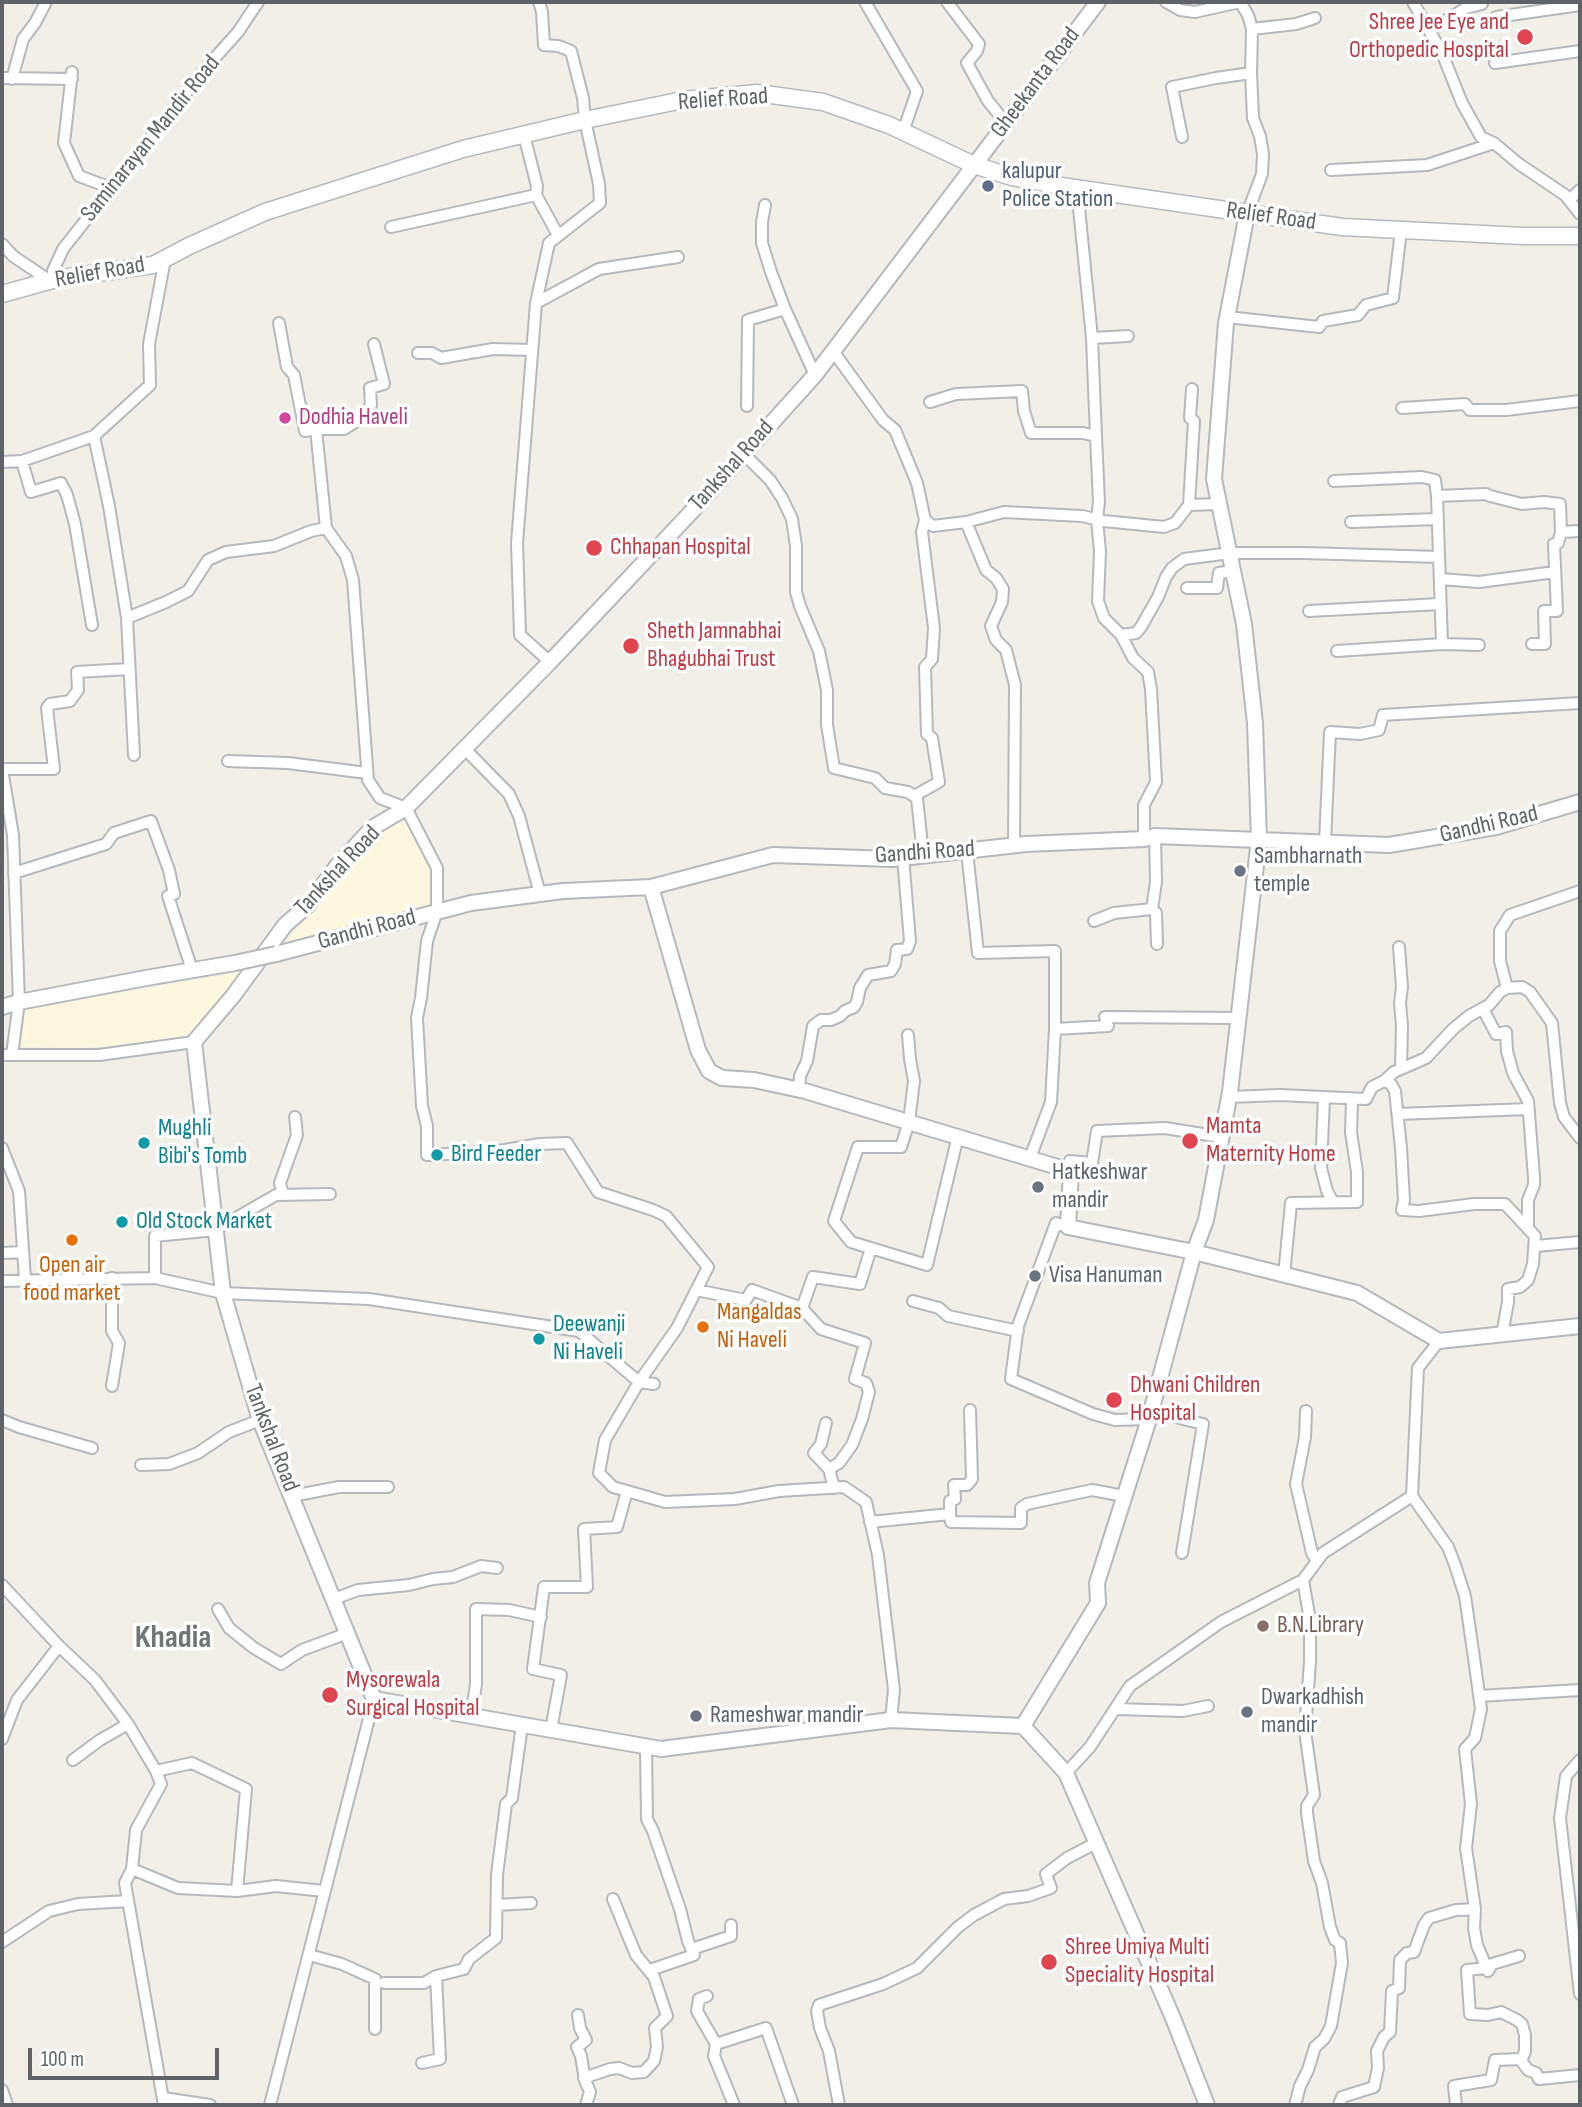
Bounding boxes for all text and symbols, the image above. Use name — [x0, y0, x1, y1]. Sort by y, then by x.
place label: Shree Jee Eye and Orthopedic Hospital — [1349, 9, 1509, 65]
street label: Gheekanta Road — [985, 22, 1087, 144]
marker: Shree Jee Eye and Orthopedic Hospital — [1515, 27, 1535, 47]
street label: Saminarayan Mandir Road — [75, 50, 227, 228]
street label: Relief Road — [677, 82, 769, 118]
place label: kalupur Police Station — [1002, 158, 1113, 214]
marker: kalupur Police Station — [980, 178, 996, 194]
street label: Relief Road — [1224, 196, 1318, 238]
street label: Relief Road — [53, 251, 147, 295]
place label: Dodhia Haveli — [299, 404, 408, 432]
marker: Dodhia Haveli — [277, 410, 293, 426]
street label: Tankshal Road — [684, 414, 780, 518]
place label: Chhapan Hospital — [610, 534, 751, 562]
marker: Chhapan Hospital — [584, 538, 604, 558]
place label: Sheth Jamnabhai Bhagubhai Trust — [647, 618, 782, 674]
marker: Sheth Jamnabhai Bhagubhai Trust — [621, 636, 641, 656]
street label: Gandhi Road — [1437, 800, 1541, 850]
street label: Tankshal Road — [289, 820, 387, 922]
street label: Gandhi Road — [874, 835, 976, 871]
place label: Sambharnath temple — [1254, 843, 1362, 899]
marker: Sambharnath temple — [1232, 863, 1248, 879]
street label: Gandhi Road — [315, 903, 419, 957]
place label: Mamta Maternity Home — [1206, 1113, 1336, 1169]
place label: Mughli Bibi's Tomb — [158, 1115, 247, 1171]
marker: Mamta Maternity Home — [1180, 1131, 1200, 1151]
marker: Mughli Bibi's Tomb — [136, 1135, 152, 1151]
place label: Bird Feeder — [451, 1141, 541, 1169]
marker: Bird Feeder — [429, 1147, 445, 1163]
place label: Hatkeshwar mandir — [1052, 1159, 1147, 1215]
marker: Hatkeshwar mandir — [1030, 1179, 1046, 1195]
place label: Old Stock Market — [136, 1208, 272, 1236]
marker: Old Stock Market — [114, 1214, 130, 1230]
marker: Open air food market — [64, 1232, 80, 1248]
place label: Open air food market — [23, 1252, 121, 1308]
place label: Visa Hanuman — [1049, 1262, 1162, 1290]
marker: Visa Hanuman — [1027, 1268, 1043, 1284]
place label: Mangaldas Ni Haveli — [717, 1299, 802, 1355]
place label: Deewanji Ni Haveli — [553, 1311, 625, 1367]
marker: Mangaldas Ni Haveli — [695, 1319, 711, 1335]
marker: Deewanji Ni Haveli — [531, 1331, 547, 1347]
place label: Dhwani Children Hospital — [1130, 1372, 1260, 1428]
street label: Tankshal Road — [237, 1380, 305, 1496]
marker: Dhwani Children Hospital — [1104, 1390, 1124, 1410]
place label: B.N.Library — [1277, 1612, 1364, 1640]
marker: B.N.Library — [1255, 1618, 1271, 1634]
district label: Khadia — [135, 1620, 211, 1658]
place label: Mysorewala Surgical Hospital — [346, 1667, 479, 1723]
place label: Dwarkadhish mandir — [1261, 1684, 1364, 1740]
marker: Mysorewala Surgical Hospital — [320, 1685, 340, 1705]
place label: Rameshwar mandir — [710, 1702, 863, 1730]
marker: Dwarkadhish mandir — [1239, 1704, 1255, 1720]
marker: Rameshwar mandir — [688, 1708, 704, 1724]
place label: Shree Umiya Multi Speciality Hospital — [1065, 1934, 1214, 1990]
marker: Shree Umiya Multi Speciality Hospital — [1039, 1952, 1059, 1972]
scale bar — [32, 2034, 222, 2078]
text: 100 m — [41, 2047, 84, 2072]

